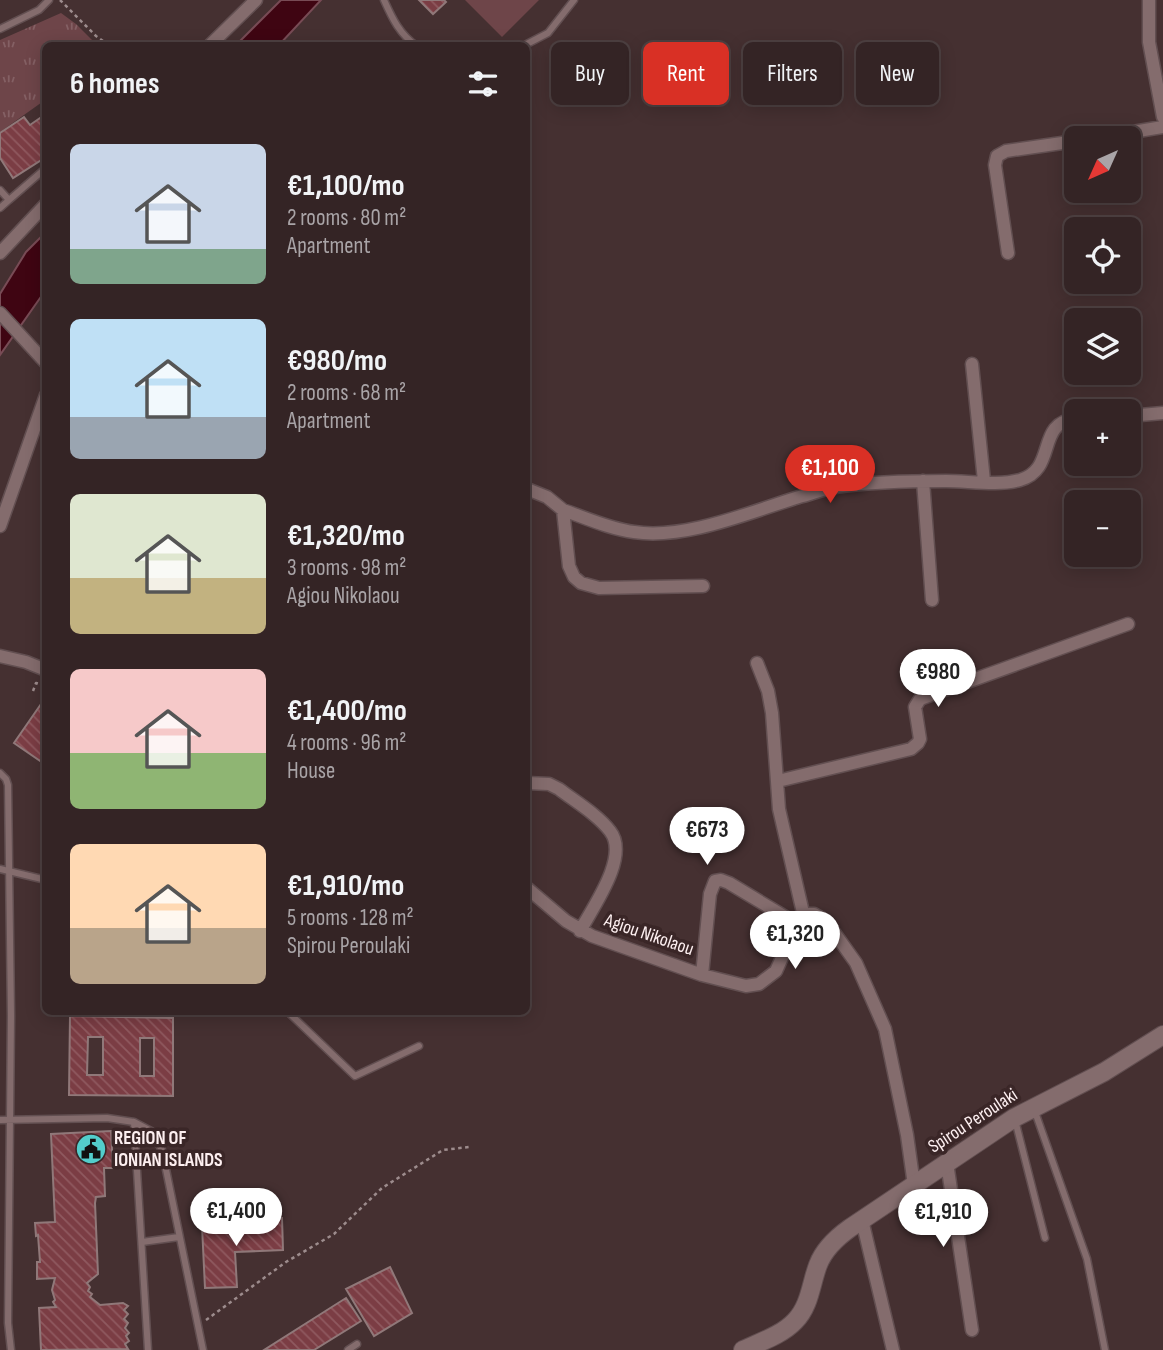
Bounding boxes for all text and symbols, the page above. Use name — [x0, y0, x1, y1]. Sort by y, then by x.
chip: Buy — [551, 42, 629, 105]
chip: Rent — [643, 42, 729, 105]
chip: Filters — [743, 42, 842, 105]
chip: New — [856, 42, 939, 105]
icon: filters — [464, 65, 502, 103]
text: 6 homes — [70, 66, 159, 102]
north arrow — [1064, 126, 1141, 203]
map controls — [1064, 126, 1141, 567]
text: €1,100/mo — [287, 168, 405, 204]
icon: home — [126, 172, 210, 256]
text: 2 rooms · 80 m² — [287, 204, 406, 232]
button: locate — [1064, 217, 1141, 294]
text: Apartment — [287, 232, 371, 260]
button: layers — [1064, 308, 1141, 385]
text: €980/mo — [287, 343, 387, 379]
icon: home — [126, 347, 210, 431]
text: 2 rooms · 68 m² — [287, 379, 406, 407]
button: + — [1064, 399, 1141, 476]
text: Apartment — [287, 407, 371, 435]
pin: €1,100 — [773, 446, 887, 505]
text: €1,100 — [801, 454, 859, 482]
button: − — [1064, 490, 1141, 567]
text: €1,320/mo — [287, 518, 405, 554]
icon: home — [126, 522, 210, 606]
text: 3 rooms · 98 m² — [287, 554, 406, 582]
text: Agiou Nikolaou — [287, 582, 400, 610]
pin: €980 — [897, 650, 979, 709]
text: €980 — [916, 658, 960, 686]
text: €1,400/mo — [287, 693, 407, 729]
icon: home — [126, 697, 210, 781]
text: 4 rooms · 96 m² — [287, 729, 406, 757]
text: House — [287, 757, 335, 785]
pin: €673 — [666, 808, 748, 867]
text: €673 — [686, 816, 728, 844]
text: €1,910/mo — [287, 868, 404, 904]
icon: home — [126, 872, 210, 956]
text: 5 rooms · 128 m² — [287, 904, 414, 932]
street label: Agiou Nikolaou — [600, 909, 697, 961]
pin: €1,320 — [738, 912, 852, 971]
text: €1,320 — [766, 920, 824, 948]
text: Spirou Peroulaki — [287, 932, 410, 960]
street label: Spirou Peroulaki — [924, 1084, 1022, 1158]
place label: REGION OF IONIAN ISLANDS — [114, 1127, 223, 1172]
public building icon: REGION OF IONIAN ISLANDS — [74, 1132, 108, 1166]
pin: €1,400 — [179, 1188, 293, 1248]
pin: €1,910 — [886, 1190, 1000, 1249]
text: €1,400 — [206, 1197, 266, 1225]
text: €1,910 — [914, 1198, 972, 1226]

